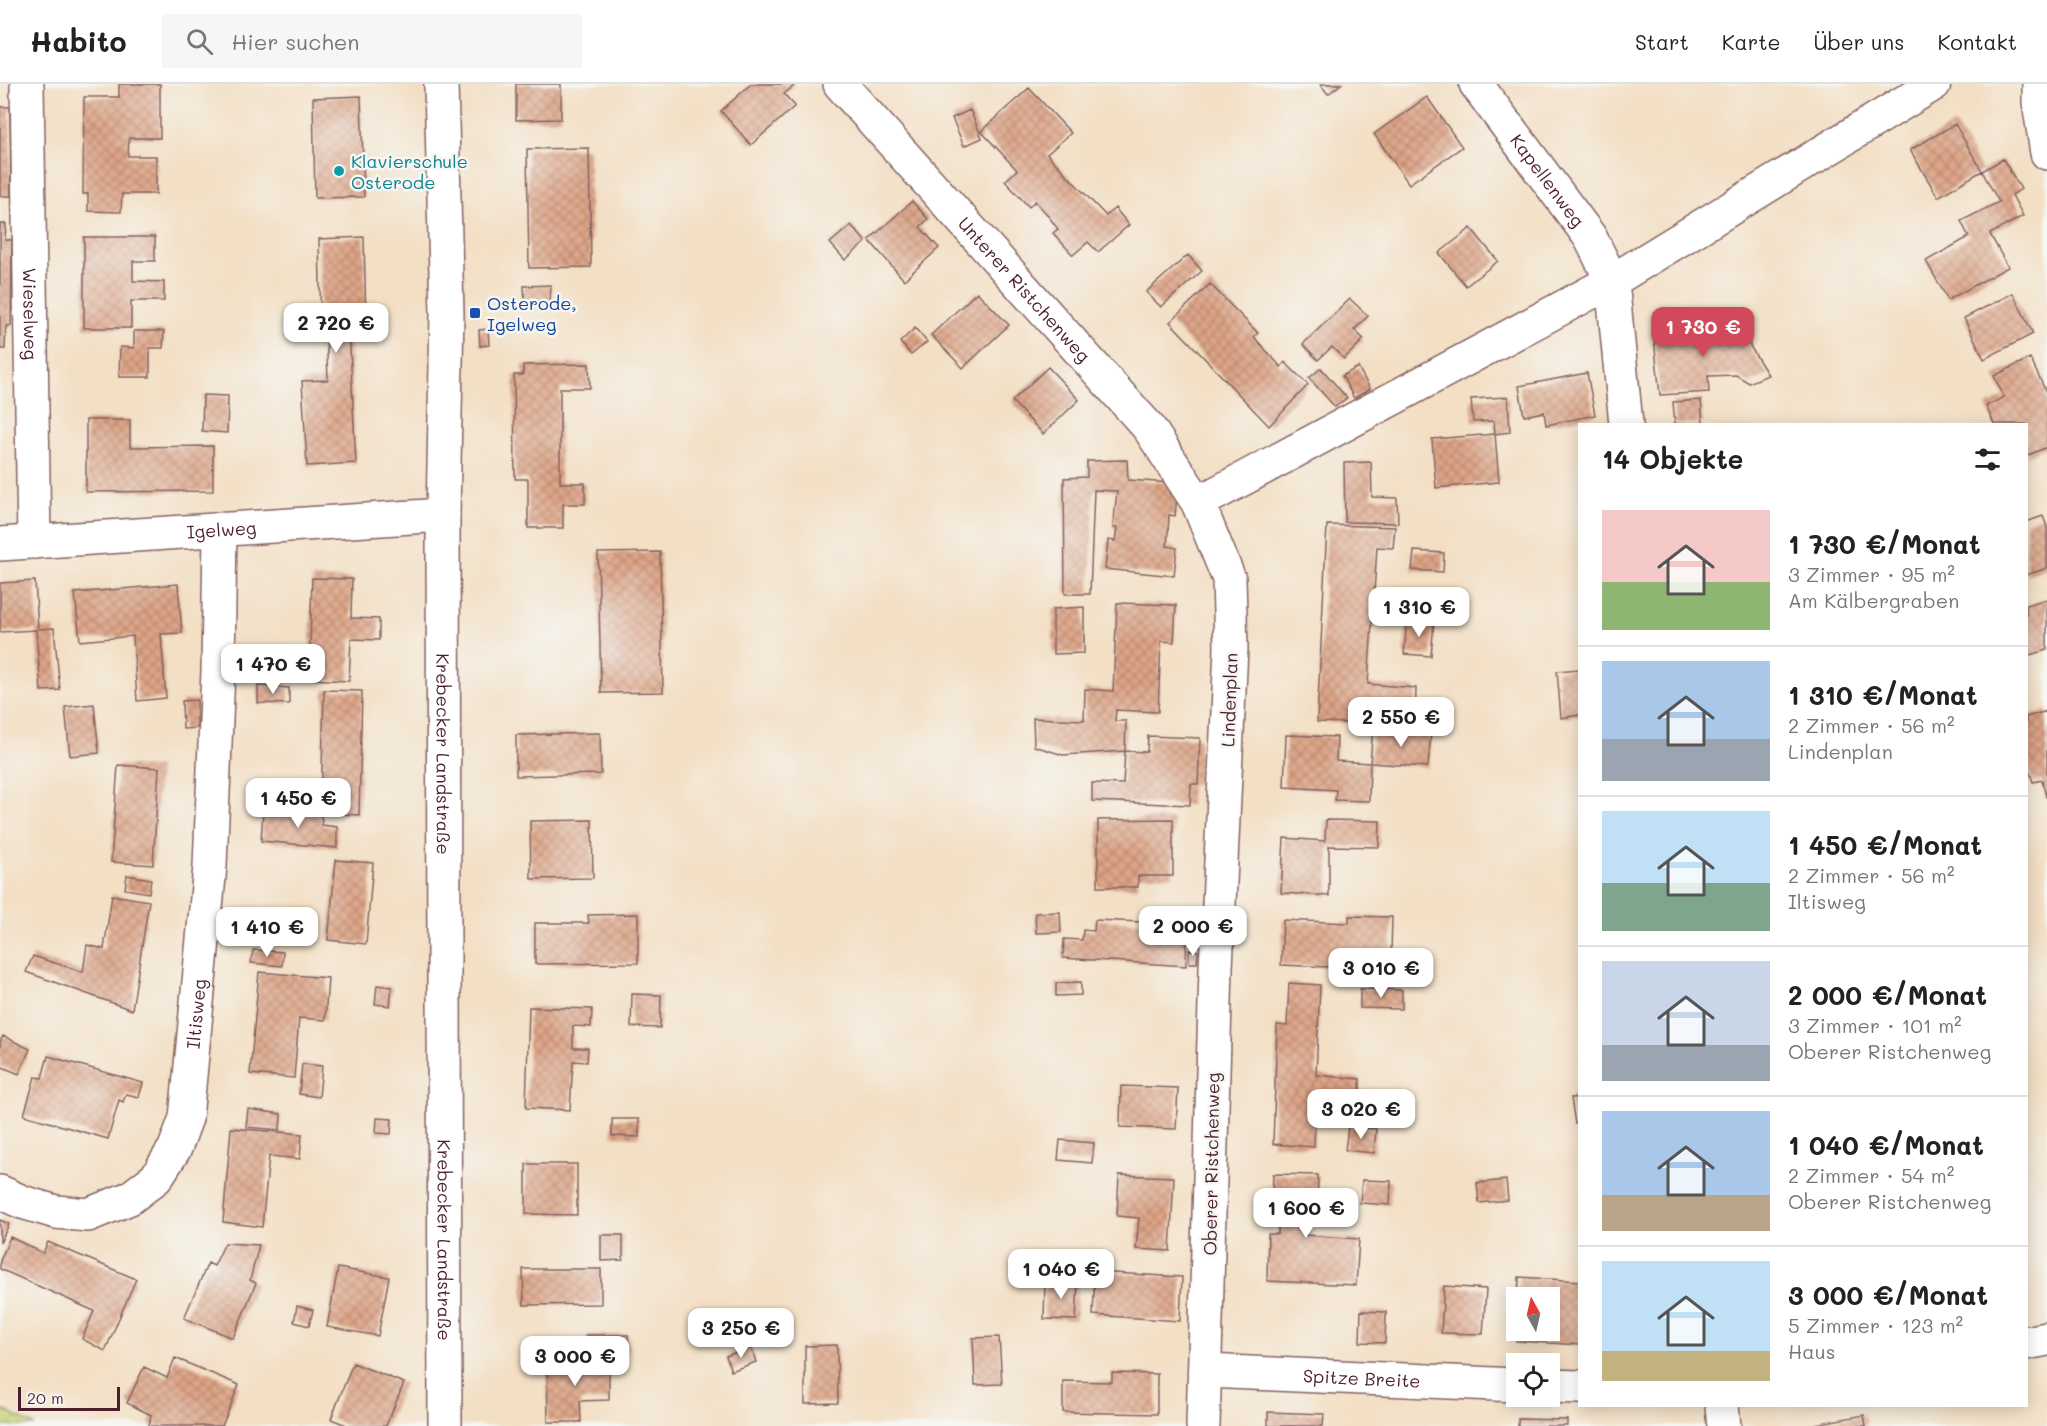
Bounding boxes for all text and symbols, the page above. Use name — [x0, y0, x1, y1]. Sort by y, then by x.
search box — [162, 14, 582, 68]
text: Habito — [30, 23, 126, 59]
icon: search — [183, 25, 216, 58]
text: Hier suchen — [231, 27, 359, 56]
text: Start — [1635, 28, 1689, 55]
text: Karte — [1722, 28, 1780, 55]
text: Über uns — [1813, 28, 1904, 55]
text: Kontakt — [1937, 28, 2017, 55]
street label: Kapellenweg — [1505, 129, 1590, 232]
place label: Klavierschule Osterode — [351, 149, 468, 194]
marker: Klavierschule Osterode — [332, 164, 346, 178]
street label: Unterer Ristchenweg — [953, 212, 1096, 367]
street label: Wieselweg — [18, 268, 43, 360]
place label: Osterode, Igelweg — [487, 291, 577, 336]
pin: 2 720 € — [281, 303, 391, 354]
marker: Osterode, Igelweg — [468, 306, 482, 320]
pin: 1 730 € — [1648, 307, 1758, 358]
text: 2 720 € — [298, 309, 374, 335]
text: 1 730 € — [1665, 313, 1741, 339]
text: 14 Objekte — [1602, 442, 1743, 476]
icon: filters — [1971, 443, 2004, 476]
street label: Igelweg — [186, 515, 257, 544]
text: 1 730 €/Monat — [1788, 527, 1981, 561]
icon: home — [1650, 534, 1722, 606]
text: 3 Zimmer · 95 m² — [1788, 561, 1955, 587]
pin: 1 310 € — [1364, 587, 1474, 638]
text: Am Kälbergraben — [1788, 587, 1959, 613]
text: 1 310 € — [1382, 593, 1456, 619]
pin: 1 470 € — [218, 644, 328, 695]
text: 1 470 € — [235, 650, 311, 676]
street label: Lindenplan — [1215, 652, 1243, 748]
street label: Krebecker Landstraße — [431, 653, 456, 855]
text: 1 310 €/Monat — [1788, 678, 1978, 712]
icon: home — [1650, 685, 1722, 757]
pin: 2 550 € — [1346, 697, 1456, 748]
text: 2 550 € — [1362, 703, 1440, 729]
text: 2 Zimmer · 56 m² — [1788, 712, 1955, 738]
text: Lindenplan — [1788, 738, 1893, 764]
pin: 1 450 € — [243, 778, 353, 829]
text: 1 450 € — [260, 784, 336, 810]
text: 1 450 €/Monat — [1788, 828, 1982, 862]
icon: home — [1650, 835, 1722, 907]
text: 2 Zimmer · 56 m² — [1788, 862, 1955, 888]
text: Iltisweg — [1788, 888, 1866, 914]
pin: 2 000 € — [1138, 906, 1248, 957]
pin: 1 410 € — [212, 907, 322, 958]
text: 2 000 € — [1153, 912, 1233, 938]
text: 1 410 € — [230, 913, 304, 939]
pin: 3 010 € — [1326, 948, 1436, 999]
text: 3 010 € — [1342, 954, 1420, 980]
street label: Iltisweg — [181, 978, 211, 1050]
text: 2 000 €/Monat — [1788, 978, 1987, 1012]
icon: home — [1650, 985, 1722, 1057]
text: 3 Zimmer · 101 m² — [1788, 1012, 1962, 1038]
text: Oberer Ristchenweg — [1788, 1038, 1991, 1064]
street label: Oberer Ristchenweg — [1197, 1072, 1225, 1256]
pin: 3 020 € — [1306, 1089, 1416, 1140]
text: 3 020 € — [1321, 1095, 1401, 1121]
text: 1 040 €/Monat — [1788, 1128, 1984, 1162]
icon: home — [1650, 1135, 1722, 1207]
street label: Krebecker Landstraße — [432, 1139, 457, 1341]
text: 2 Zimmer · 54 m² — [1788, 1162, 1954, 1188]
pin: 1 600 € — [1251, 1188, 1361, 1239]
text: Oberer Ristchenweg — [1788, 1188, 1991, 1214]
text: 1 600 € — [1267, 1194, 1345, 1220]
pin: 1 040 € — [1006, 1249, 1116, 1300]
text: 1 040 € — [1022, 1255, 1100, 1281]
text: 3 000 €/Monat — [1788, 1278, 1988, 1312]
icon: home — [1650, 1285, 1722, 1357]
north arrow — [1506, 1287, 1560, 1341]
map controls — [1506, 1287, 1560, 1407]
pin: 3 250 € — [686, 1308, 796, 1359]
text: 5 Zimmer · 123 m² — [1788, 1312, 1963, 1338]
text: 3 250 € — [702, 1314, 780, 1340]
pin: 3 000 € — [520, 1336, 630, 1387]
text: Haus — [1788, 1338, 1835, 1364]
text: 3 000 € — [534, 1342, 616, 1368]
button: locate — [1506, 1353, 1560, 1407]
street label: Spitze Breite — [1303, 1363, 1421, 1393]
scale bar — [18, 1384, 120, 1412]
text: 20 m — [27, 1387, 64, 1408]

